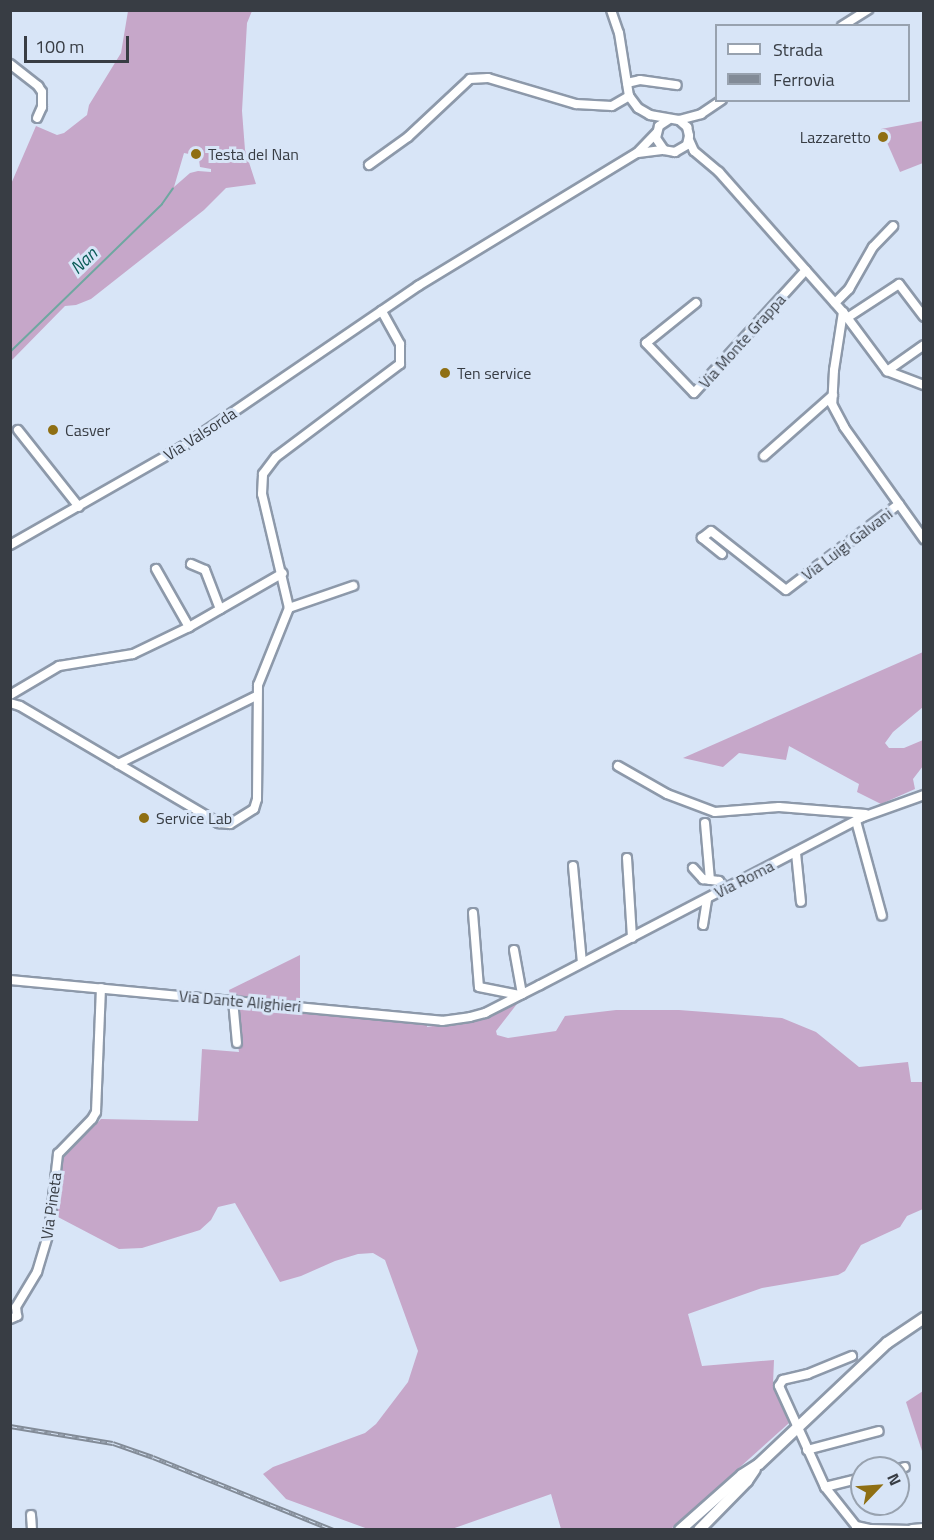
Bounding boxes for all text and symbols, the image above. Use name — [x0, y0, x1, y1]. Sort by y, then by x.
scale bar — [27, 24, 132, 62]
legend — [715, 24, 910, 102]
text: 100 m — [35, 33, 84, 60]
text: Strada — [773, 36, 823, 63]
text: Ferrovia — [773, 66, 834, 93]
place label: Lazzaretto — [800, 127, 871, 147]
marker: Lazzaretto — [876, 130, 890, 144]
place label: Testa del Nan — [208, 144, 299, 164]
marker: Testa del Nan — [189, 147, 203, 161]
water label: Nan — [66, 243, 102, 279]
street label: Via Monte Grappa — [695, 290, 789, 392]
place label: Ten service — [457, 363, 531, 383]
marker: Ten service — [438, 366, 452, 380]
street label: Via Valsorda — [160, 403, 240, 465]
place label: Casver — [65, 420, 110, 440]
marker: Casver — [46, 423, 60, 437]
street label: Via Luigi Galvani — [798, 504, 896, 584]
place label: Service Lab — [156, 808, 232, 828]
marker: Service Lab — [137, 811, 151, 825]
street label: Via Roma — [711, 856, 777, 902]
street label: Via Dante Alighieri — [178, 986, 302, 1016]
street label: Via Pineta — [37, 1171, 65, 1241]
north arrow — [850, 1456, 910, 1516]
text: N — [881, 1469, 908, 1489]

